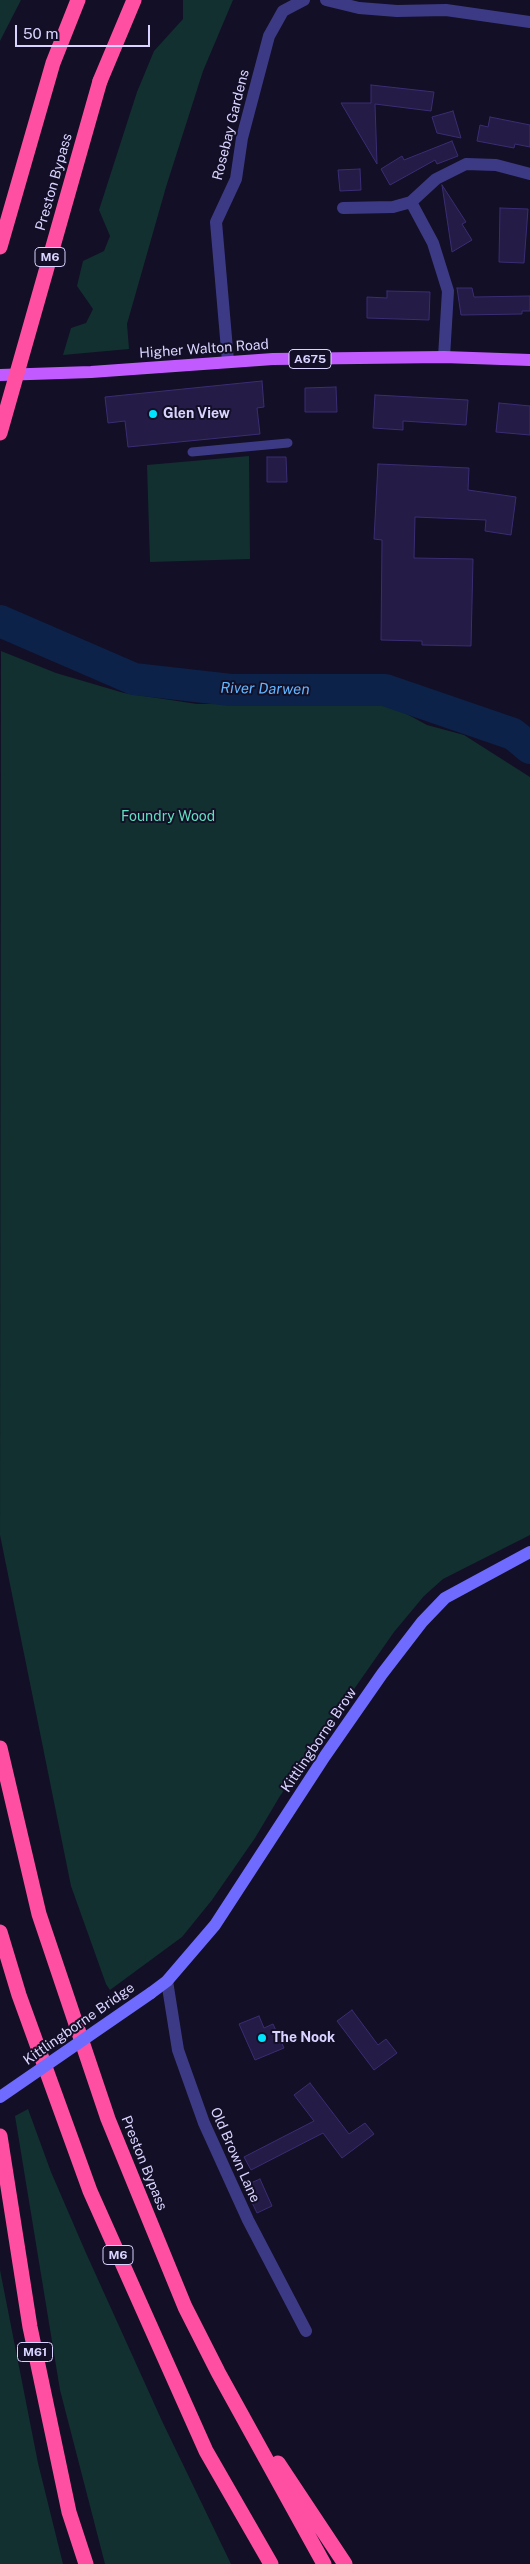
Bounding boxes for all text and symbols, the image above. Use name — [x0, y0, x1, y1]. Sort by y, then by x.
scale bar — [18, 15, 152, 47]
text: 50 m — [23, 25, 58, 42]
street label: Rosebay Gardens — [209, 68, 253, 182]
street label: Preston Bypass — [32, 131, 76, 233]
road number: M6 — [35, 248, 65, 266]
street label: Higher Walton Road — [139, 336, 269, 362]
road number: A675 — [289, 349, 331, 368]
place label: Glen View — [163, 406, 230, 422]
marker: Glen View — [147, 408, 159, 420]
water label: River Darwen — [220, 679, 310, 699]
park label: Foundry Wood — [121, 809, 215, 825]
street label: Kittlingborne Brow — [278, 1685, 360, 1795]
street label: Kittlingborne Bridge — [20, 1979, 138, 2069]
place label: The Nook — [272, 2030, 335, 2046]
marker: The Nook — [256, 2032, 268, 2044]
street label: Old Brown Lane — [207, 2105, 263, 2205]
street label: Preston Bypass — [117, 2113, 171, 2213]
road number: M6 — [103, 2246, 133, 2264]
road number: M61 — [18, 2342, 52, 2362]

